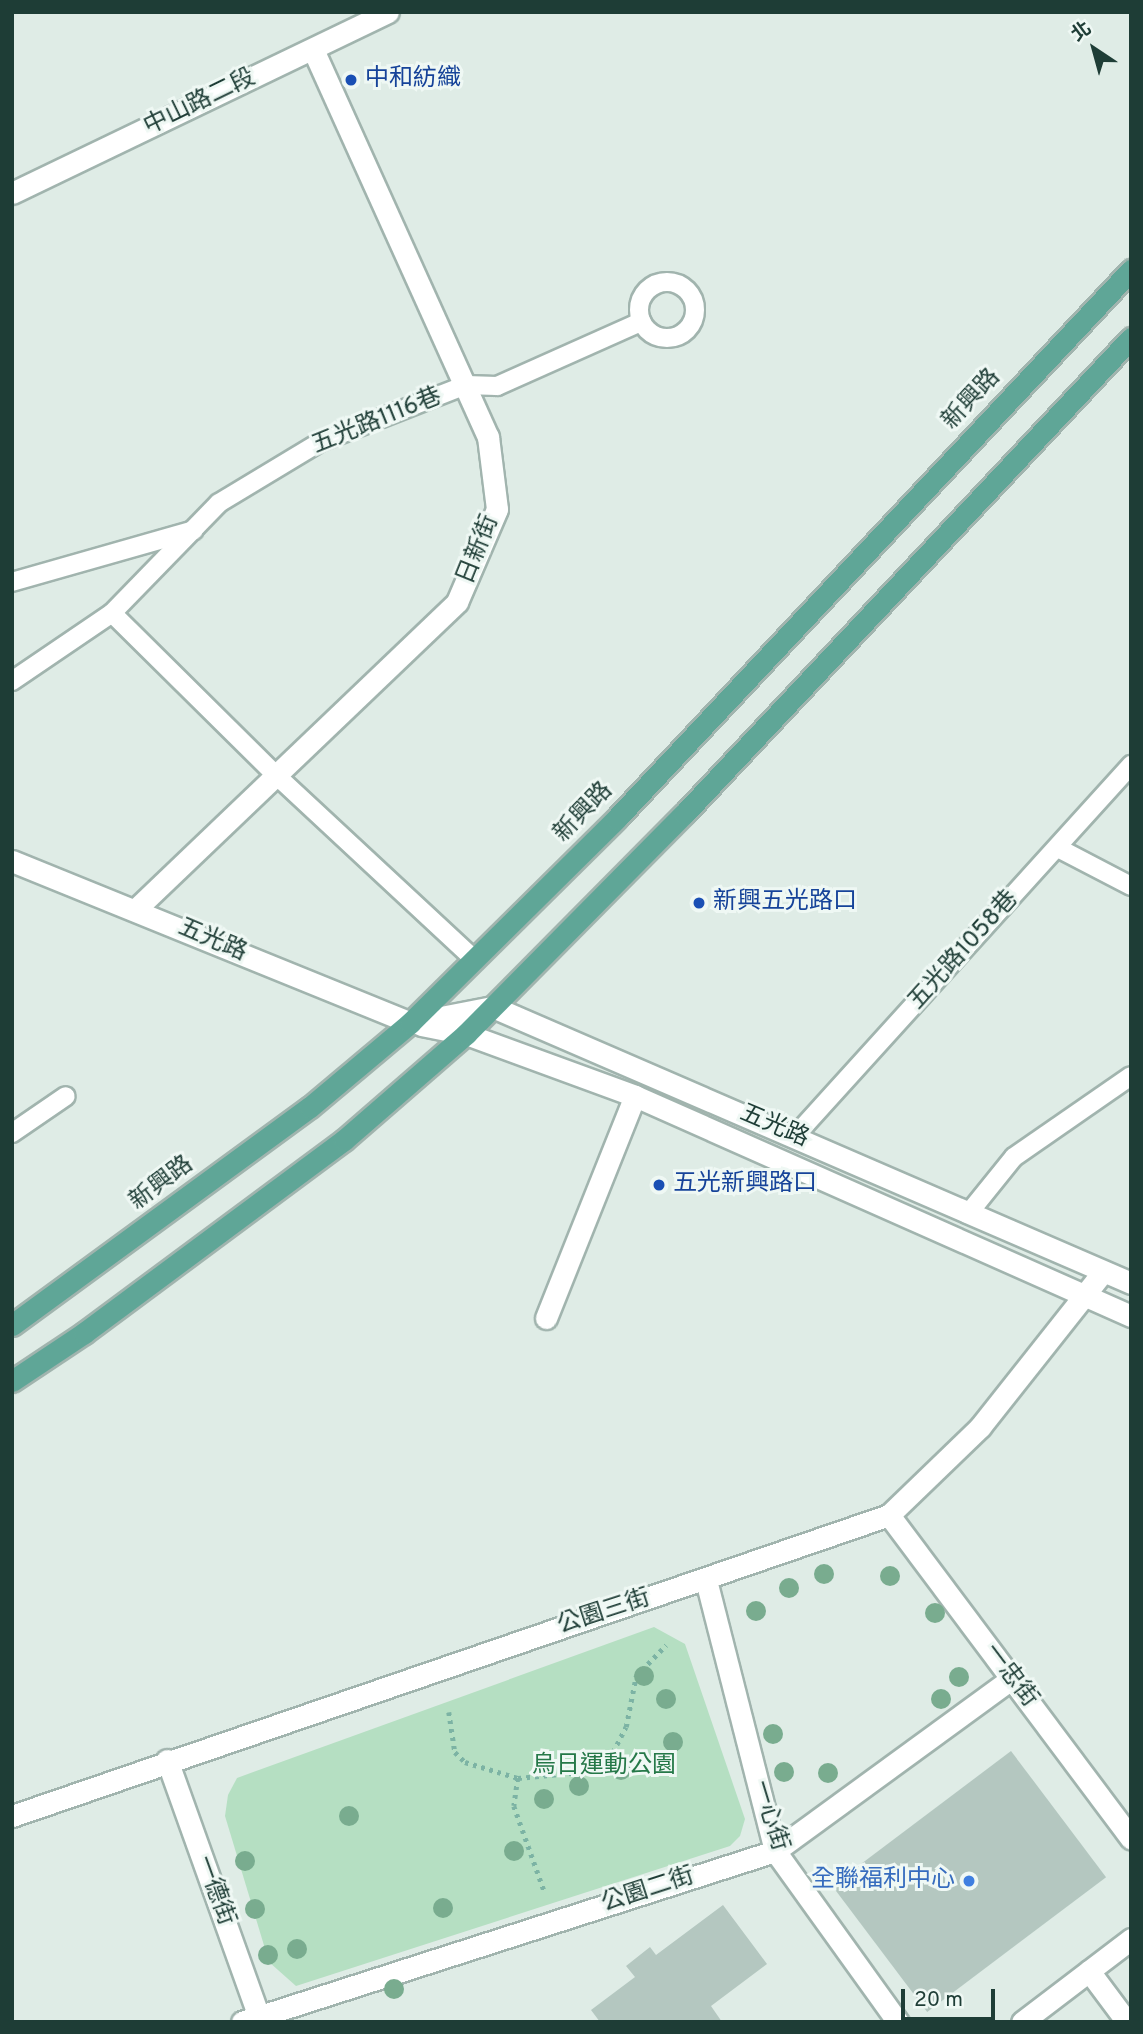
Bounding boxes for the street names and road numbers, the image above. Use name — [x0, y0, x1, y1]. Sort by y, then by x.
street label: 中山路二段 — [140, 64, 260, 142]
street label: 新興路 — [937, 364, 1007, 436]
street label: 五光路1116巷 — [308, 383, 446, 461]
street label: 日新街 — [452, 511, 506, 589]
street label: 新興路 — [549, 777, 619, 849]
street label: 五光路1058巷 — [903, 886, 1025, 1016]
street label: 五光路 — [173, 914, 251, 968]
street label: 五光路 — [735, 1100, 813, 1154]
street label: 新興路 — [125, 1151, 199, 1217]
street label: 公園三街 — [554, 1584, 654, 1642]
street label: 一忠街 — [977, 1639, 1043, 1713]
street label: 一心街 — [745, 1777, 793, 1855]
street label: 一德街 — [188, 1852, 240, 1930]
street label: 公園二街 — [598, 1862, 698, 1920]

